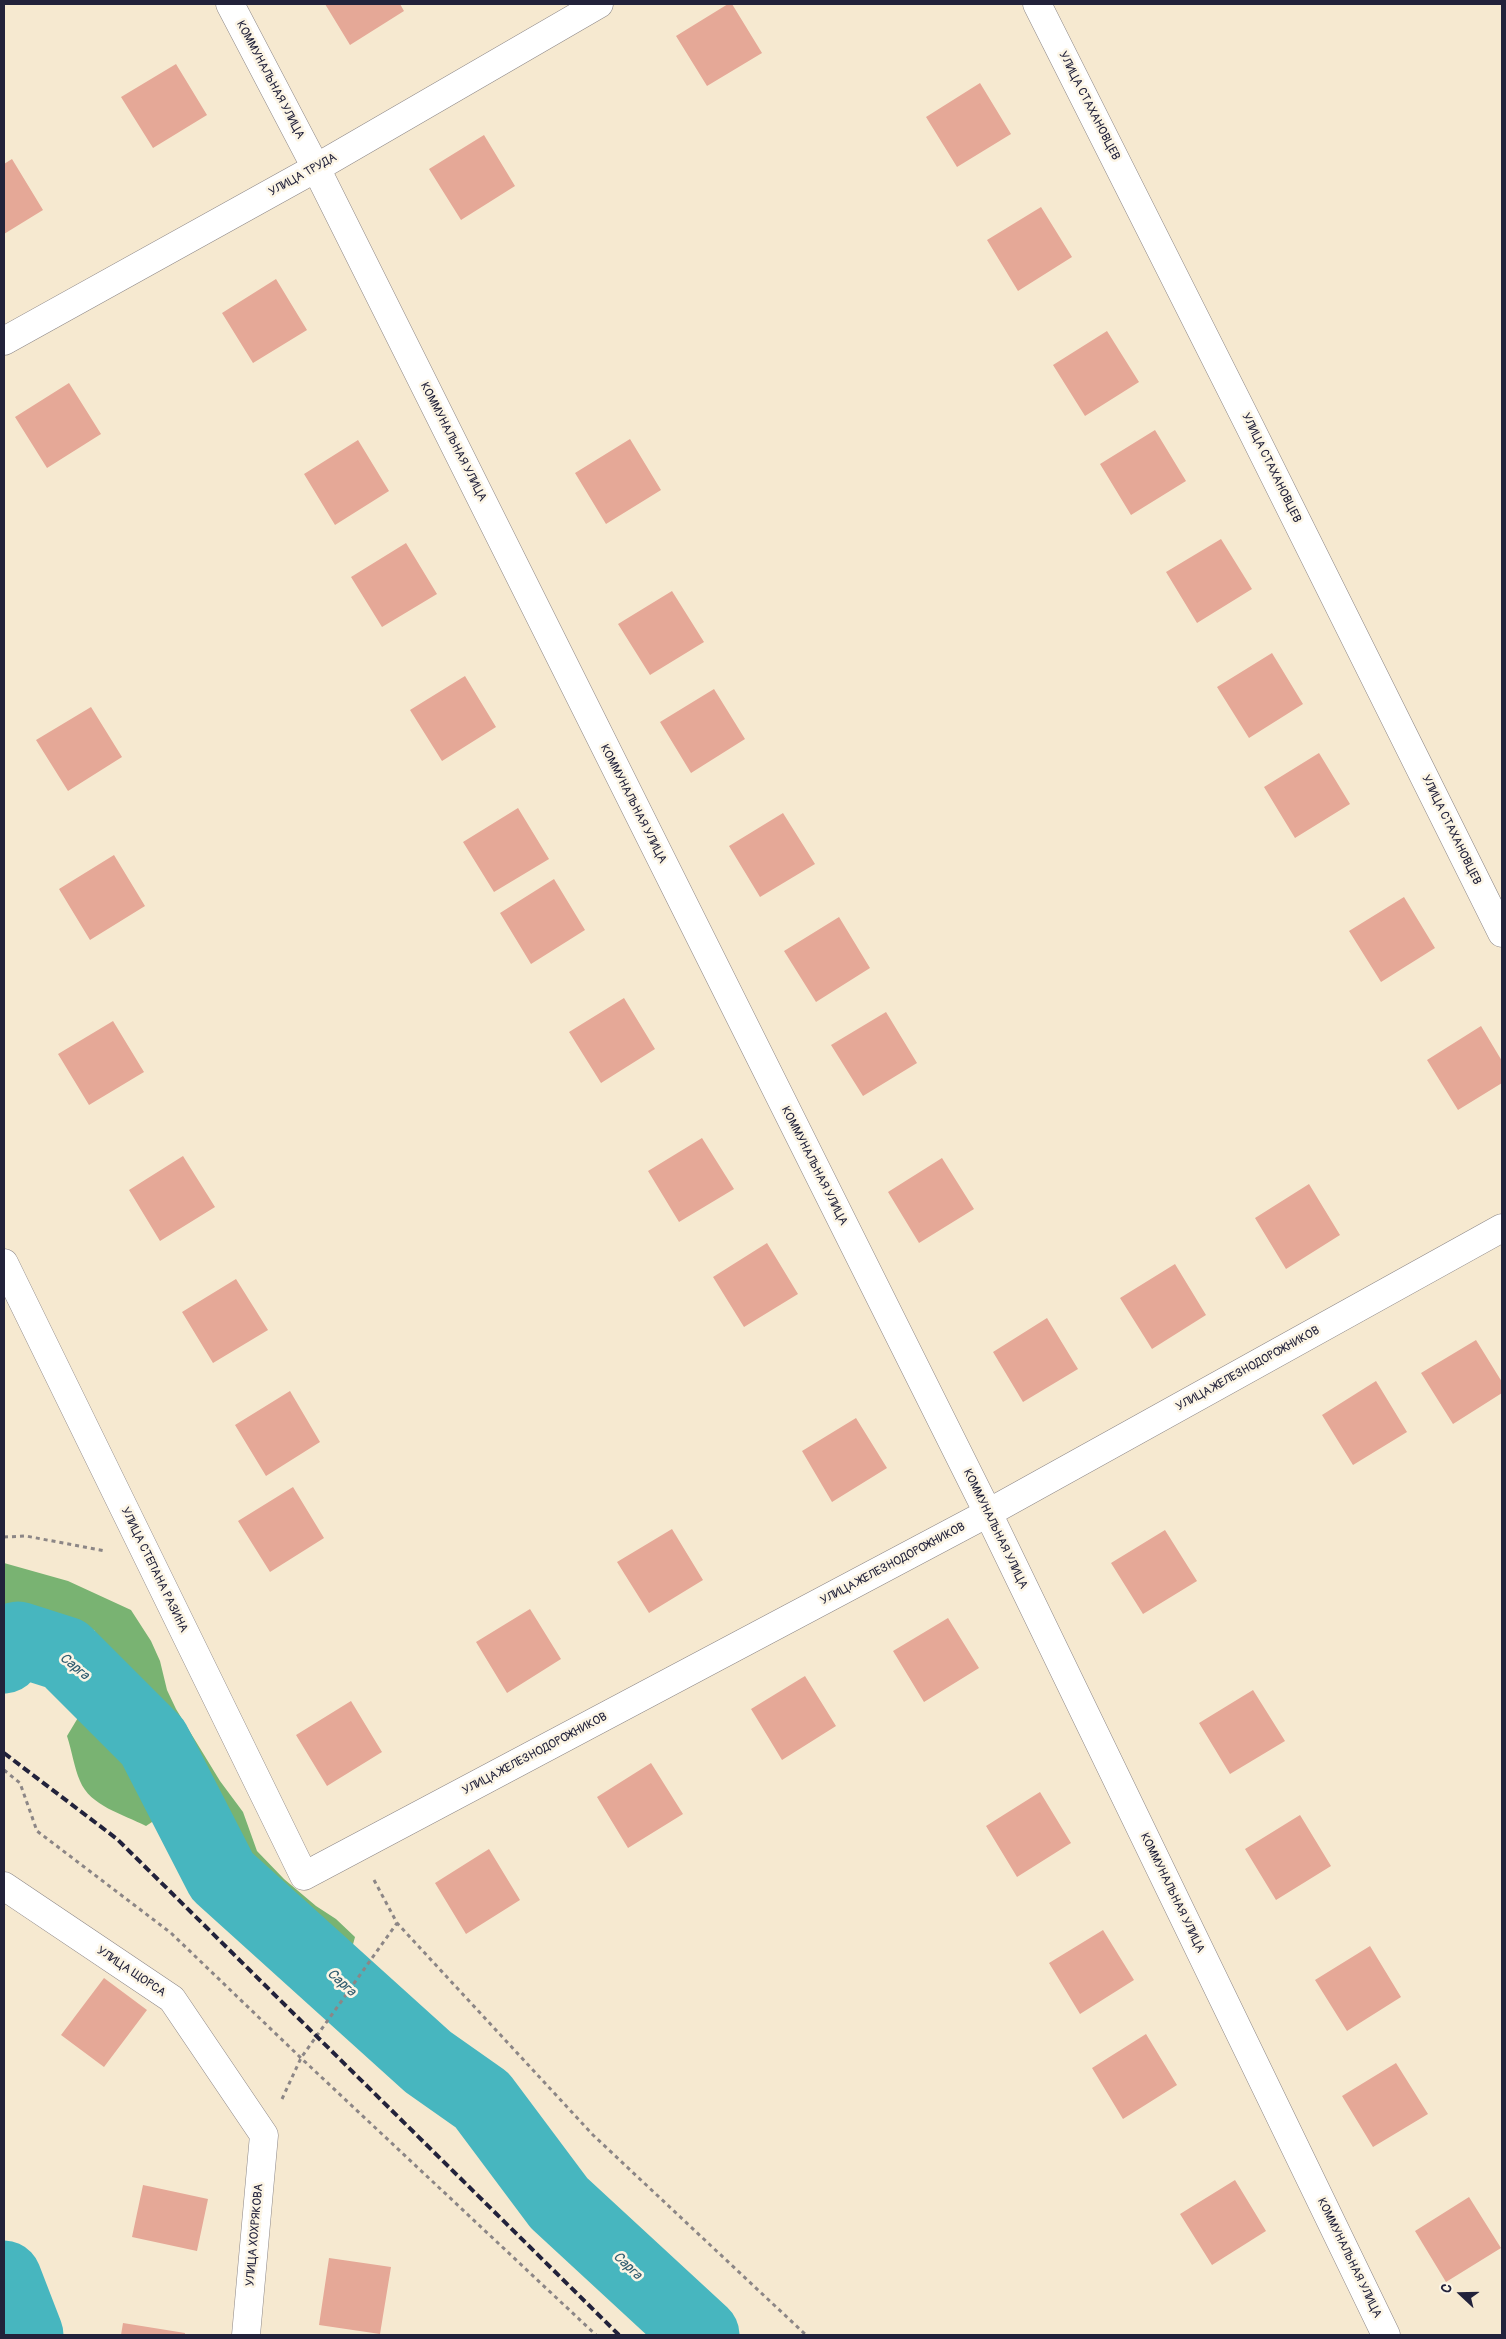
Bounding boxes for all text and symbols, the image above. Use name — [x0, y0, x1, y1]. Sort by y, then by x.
street label: КОММУНАЛЬНАЯ УЛИЦА — [233, 19, 307, 141]
street label: УЛИЦА СТАХАНОВЦЕВ — [1055, 49, 1123, 163]
street label: УЛИЦА ТРУДА — [267, 150, 339, 200]
street label: КОММУНАЛЬНАЯ УЛИЦА — [417, 380, 489, 504]
street label: УЛИЦА СТАХАНОВЦЕВ — [1238, 411, 1304, 525]
street label: КОММУНАЛЬНАЯ УЛИЦА — [597, 742, 669, 866]
street label: УЛИЦА СТАХАНОВЦЕВ — [1418, 773, 1484, 887]
street label: КОММУНАЛЬНАЯ УЛИЦА — [778, 1104, 850, 1228]
street label: УЛИЦА ЖЕЛЕЗНОДОРОЖНИКОВ — [1174, 1324, 1322, 1414]
street label: КОММУНАЛЬНАЯ УЛИЦА — [960, 1467, 1030, 1591]
street label: УЛИЦА СТЕПАНА РАЗИНА — [117, 1505, 191, 1635]
street label: УЛИЦА ЖЕЛЕЗНОДОРОЖНИКОВ — [818, 1520, 968, 1608]
water label: Сарга — [56, 1650, 92, 1684]
street label: УЛИЦА ЖЕЛЕЗНОДОРОЖНИКОВ — [460, 1710, 610, 1798]
street label: КОММУНАЛЬНАЯ УЛИЦА — [1137, 1831, 1207, 1955]
street label: УЛИЦА ЩОРСА — [94, 1944, 168, 2000]
water label: Сарга — [323, 1966, 359, 2000]
street label: УЛИЦА ХОХРЯКОВА — [243, 2183, 267, 2287]
street label: КОММУНАЛЬНАЯ УЛИЦА — [1314, 2196, 1384, 2320]
water label: Сарга — [609, 2249, 645, 2283]
north arrow — [1436, 2269, 1486, 2319]
text: С — [1437, 2281, 1456, 2296]

